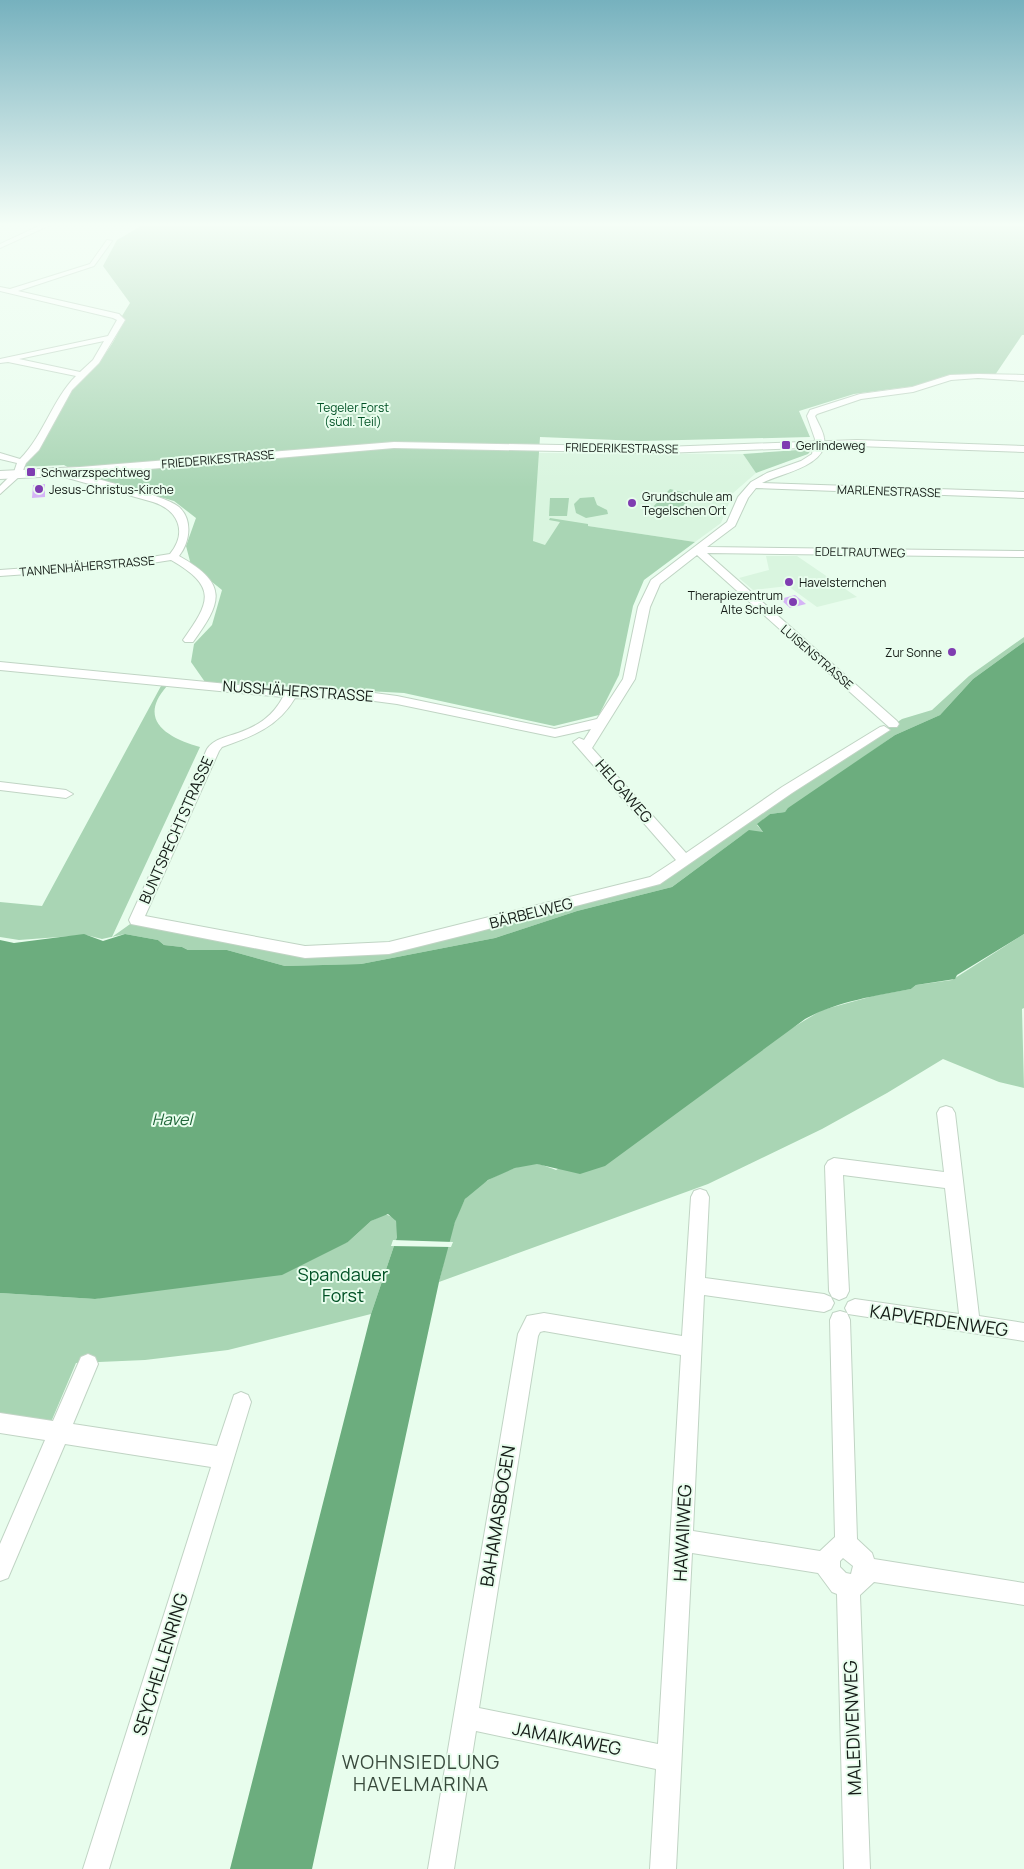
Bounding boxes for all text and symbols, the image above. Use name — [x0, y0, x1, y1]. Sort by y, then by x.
park label: Tegeler Forst (südl. Teil) — [317, 399, 389, 430]
place label: Gerlindeweg — [796, 437, 865, 454]
street label: FRIEDERIKESTRASSE — [565, 439, 679, 457]
marker: Gerlindeweg — [780, 439, 792, 451]
street label: FRIEDERIKESTRASSE — [161, 446, 275, 472]
place label: Schwarzspechtweg — [41, 464, 150, 481]
marker: Schwarzspechtweg — [25, 466, 37, 478]
place label: Jesus-Christus-Kirche — [49, 481, 174, 498]
street label: MARLENESTRASSE — [837, 481, 942, 501]
marker: Jesus-Christus-Kirche — [33, 483, 45, 495]
place label: Grundschule am Tegelschen Ort — [642, 488, 732, 519]
marker: Grundschule am Tegelschen Ort — [626, 497, 638, 509]
street label: EDELTRAUTWEG — [815, 543, 906, 561]
street label: TANNENHÄHERSTRASSE — [19, 552, 156, 580]
place label: Havelsternchen — [799, 574, 886, 591]
marker: Havelsternchen — [783, 576, 795, 588]
place label: Therapiezentrum Alte Schule — [688, 587, 783, 618]
marker: Therapiezentrum Alte Schule — [787, 596, 799, 608]
street label: LUISENSTRASSE — [777, 621, 857, 693]
place label: Zur Sonne — [885, 644, 942, 661]
marker: Zur Sonne — [946, 646, 958, 658]
street label: NUSSHÄHERSTRASSE — [222, 675, 374, 707]
street label: BUNTSPECHTSTRASSE — [134, 753, 218, 907]
street label: HELGAWEG — [591, 755, 658, 827]
street label: BÄRBELWEG — [487, 892, 575, 933]
water label: Havel — [152, 1108, 194, 1130]
park label: Spandauer Forst — [298, 1262, 389, 1307]
street label: KAPVERDENWEG — [868, 1298, 1010, 1342]
street label: BAHAMASBOGEN — [474, 1444, 520, 1588]
street label: HAWAIIWEG — [667, 1484, 697, 1582]
street label: SEYCHELLENRING — [127, 1590, 193, 1738]
street label: MALEDIVENWEG — [838, 1660, 866, 1796]
street label: JAMAIKAWEG — [511, 1716, 624, 1760]
district label: WOHNSIEDLUNG HAVELMARINA — [342, 1749, 500, 1797]

